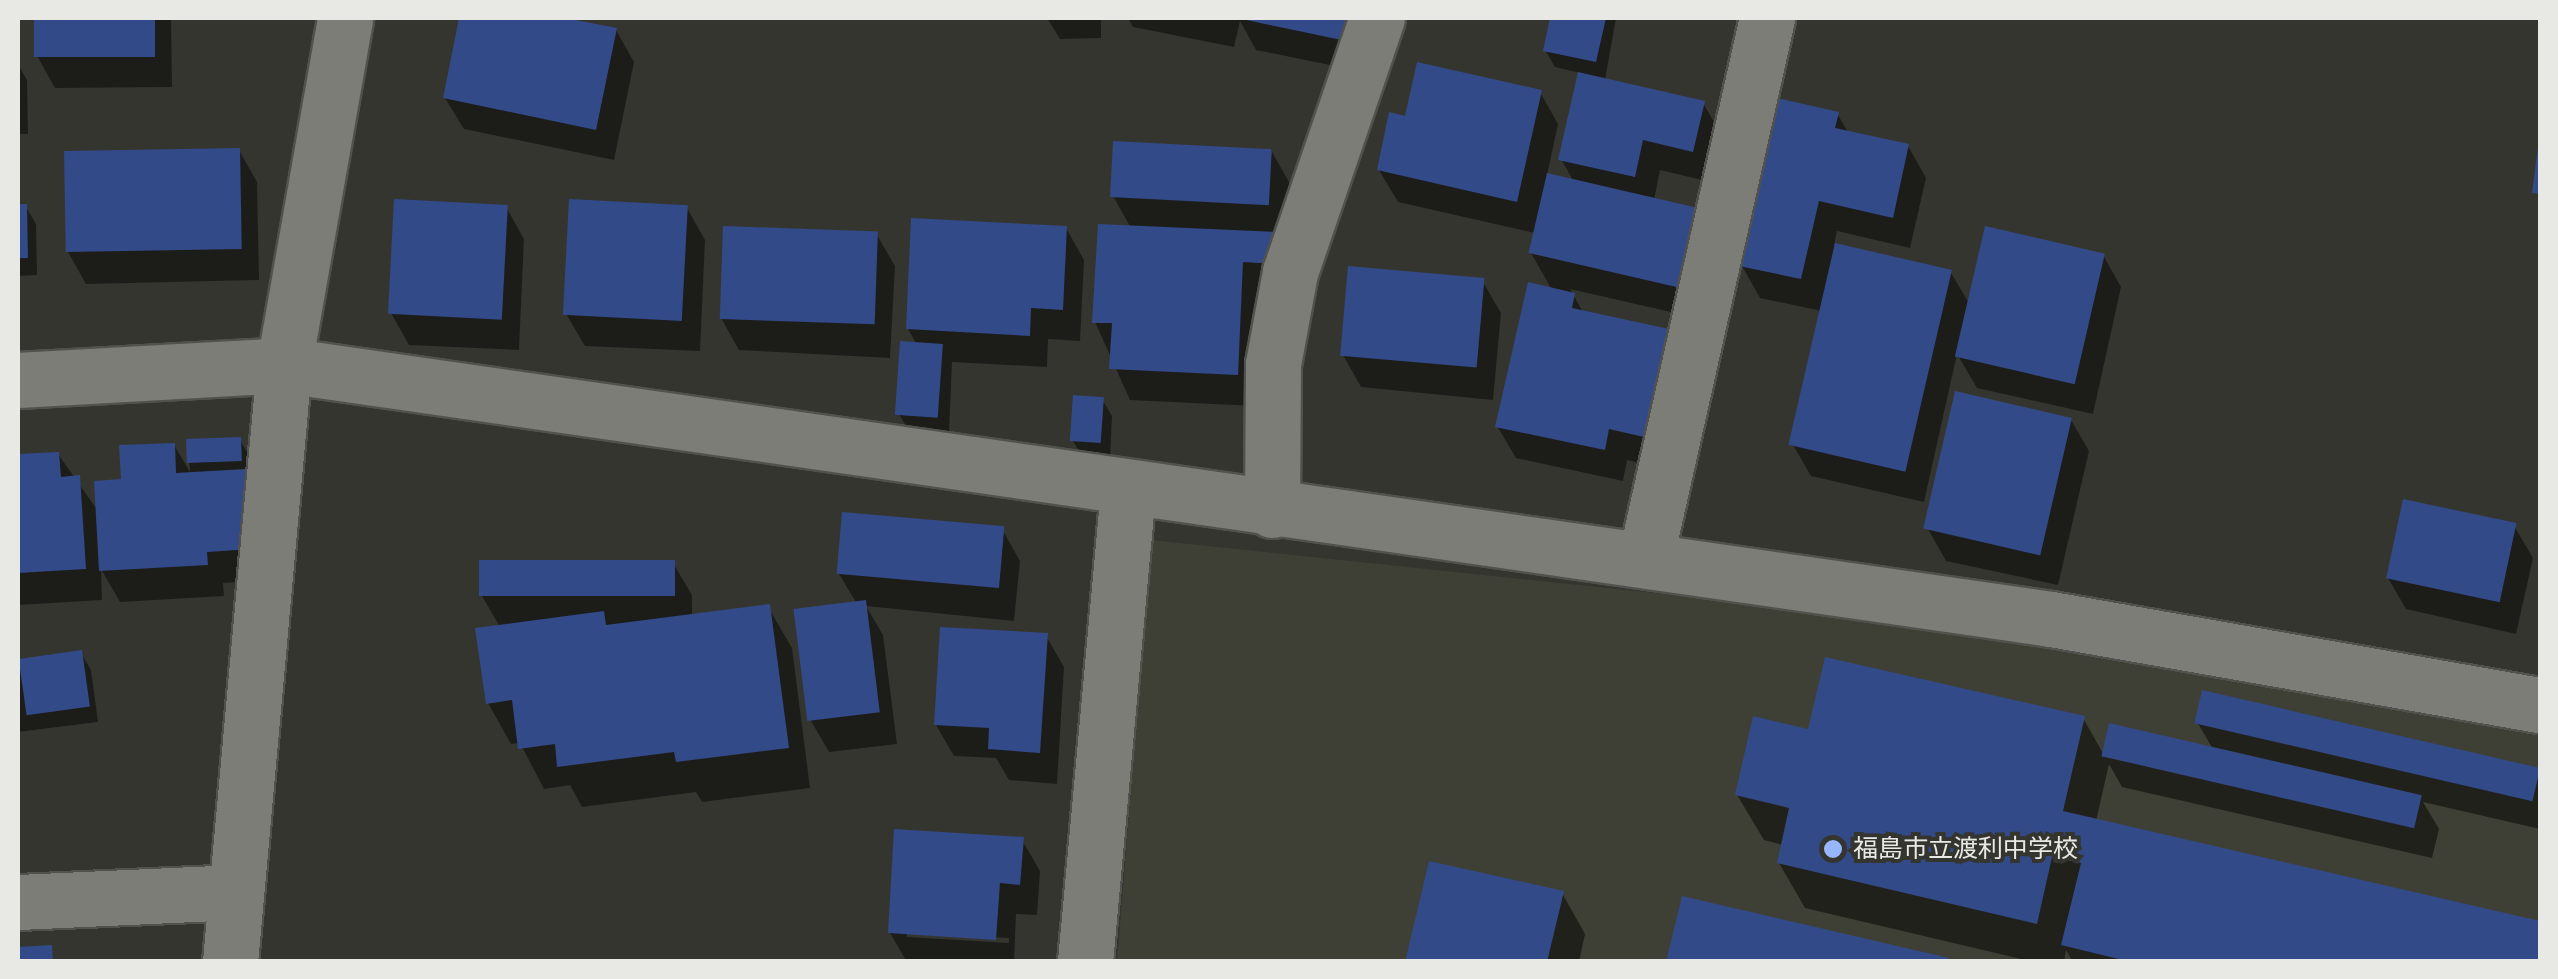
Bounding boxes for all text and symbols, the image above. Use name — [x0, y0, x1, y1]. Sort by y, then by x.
place label: 福島市立渡利中学校 — [1853, 834, 2078, 864]
marker: 福島市立渡利中学校 — [1822, 838, 1844, 860]

